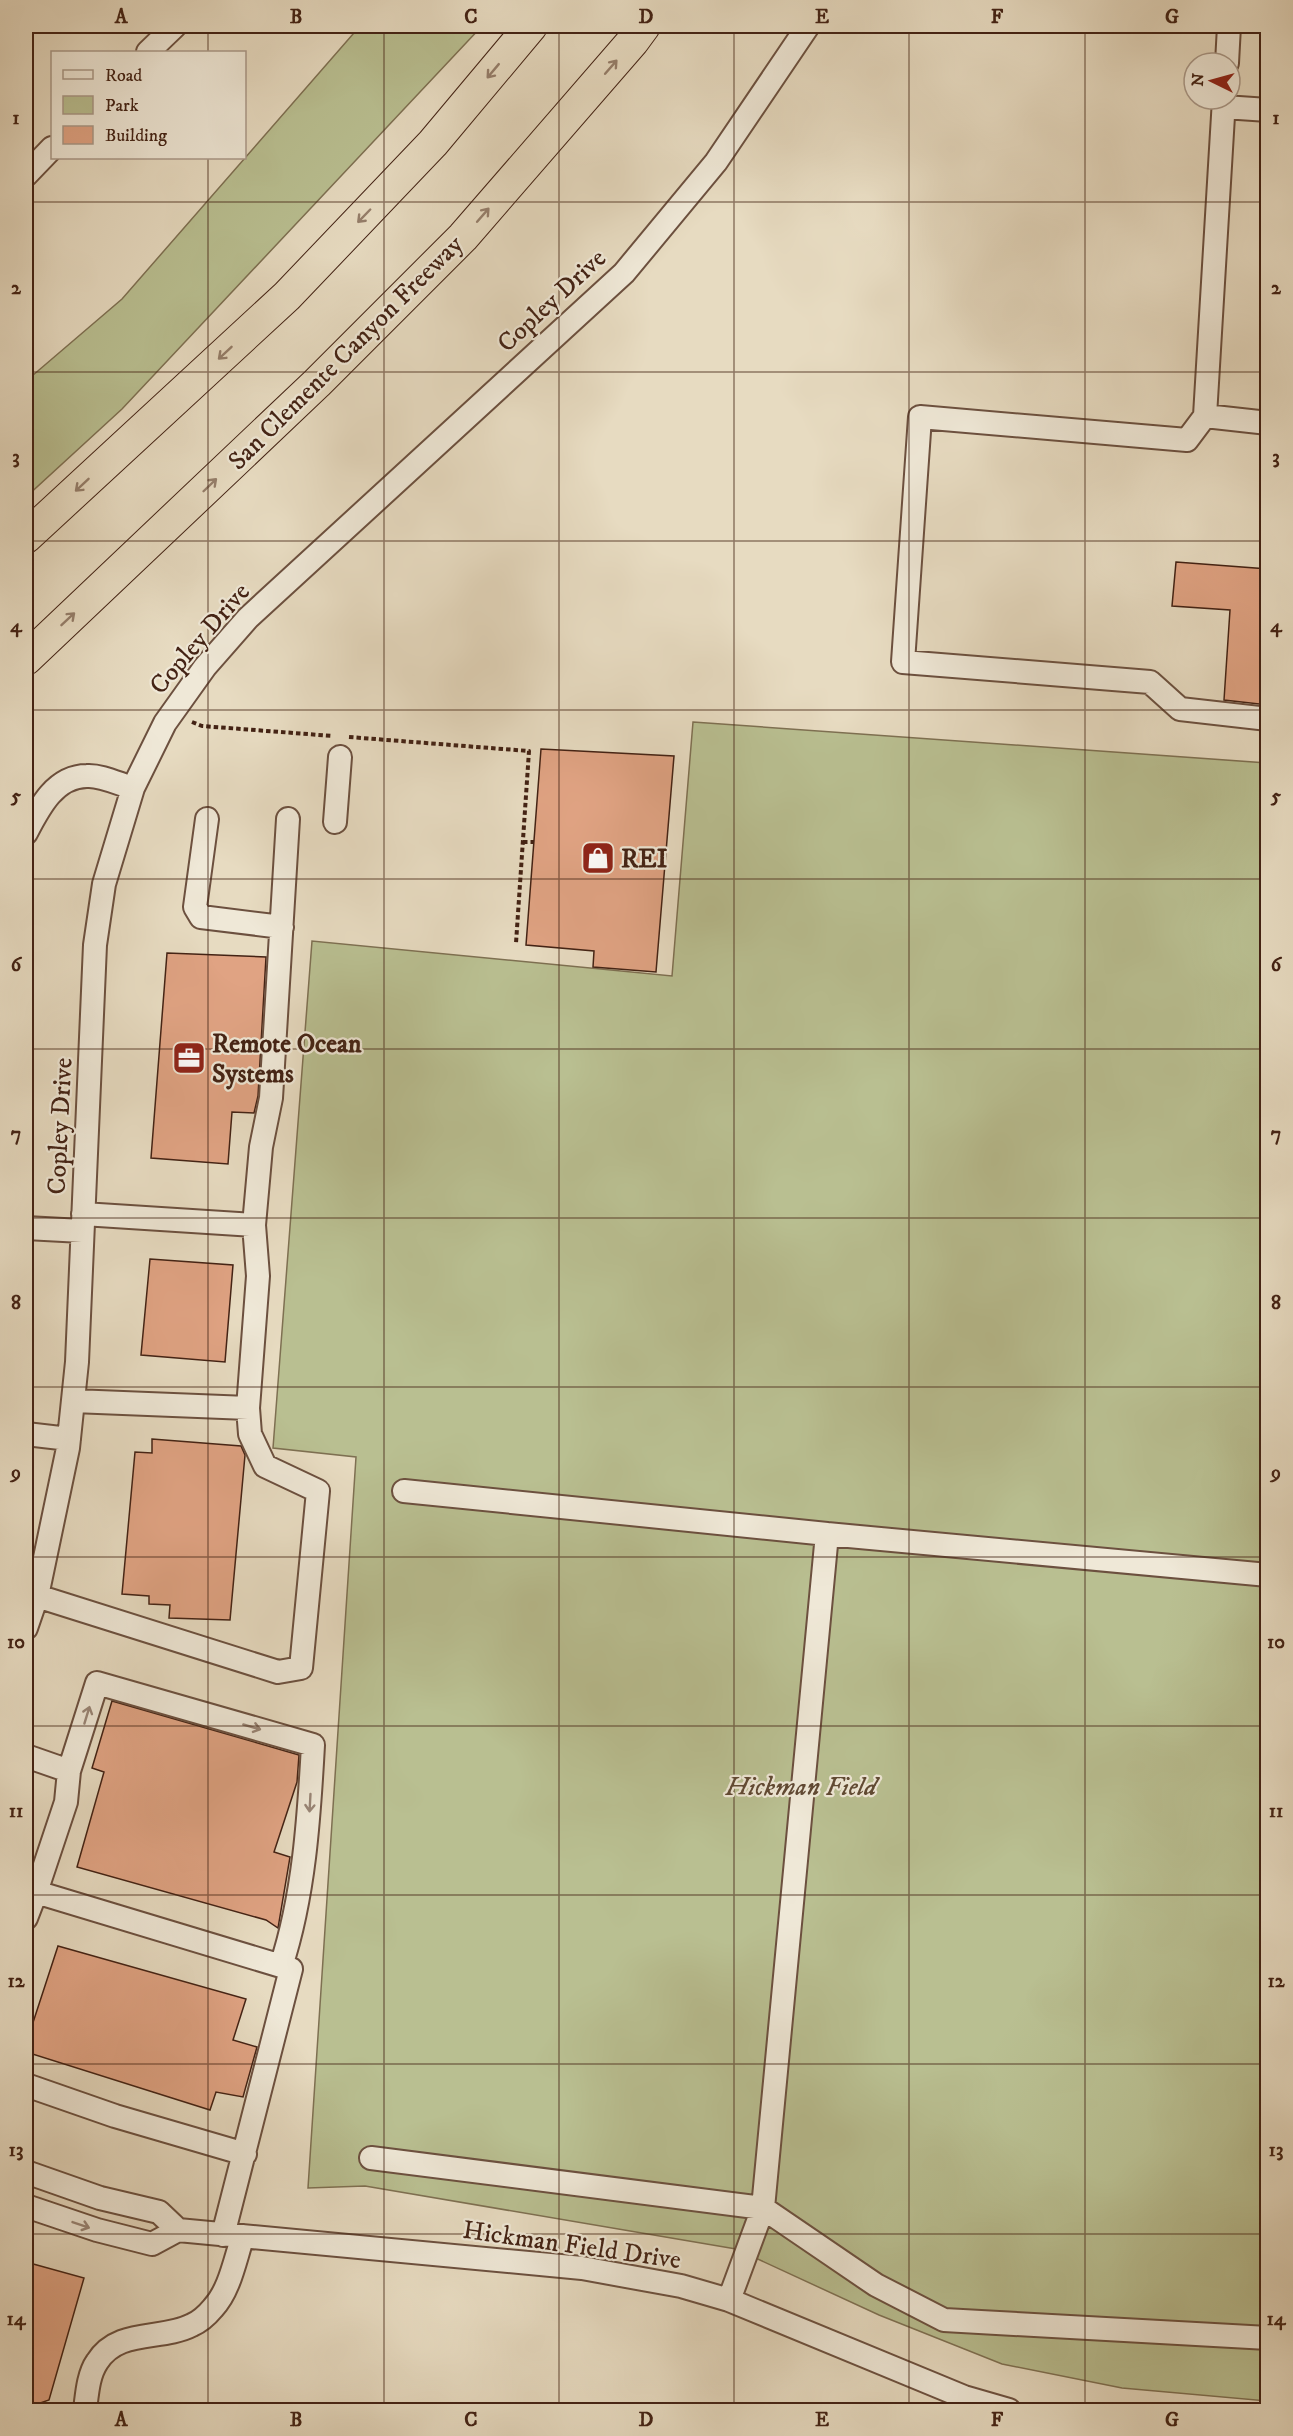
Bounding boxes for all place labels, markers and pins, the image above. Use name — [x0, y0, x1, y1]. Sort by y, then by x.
shop icon: REI — [580, 840, 616, 876]
place label: REI — [621, 843, 668, 876]
place label: Remote Ocean Systems — [212, 1028, 362, 1091]
office icon: Remote Ocean Systems — [171, 1040, 207, 1076]

